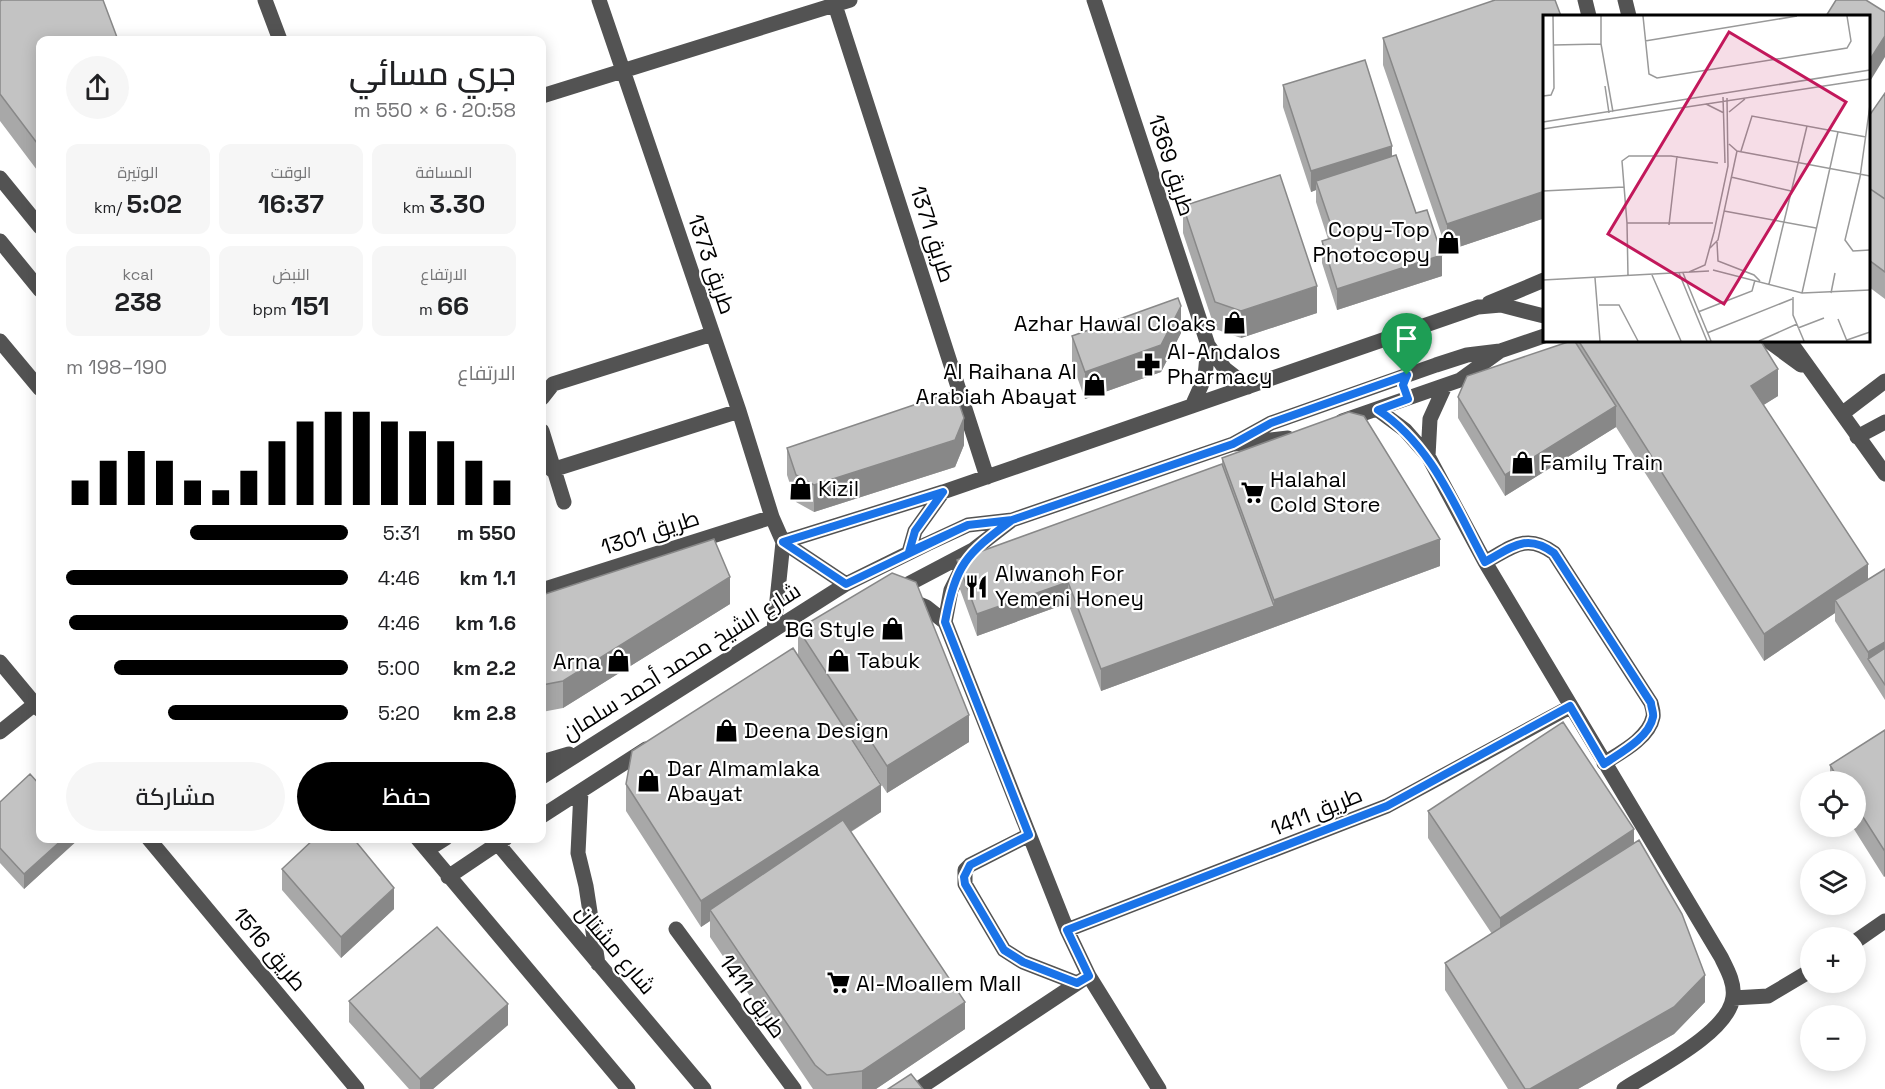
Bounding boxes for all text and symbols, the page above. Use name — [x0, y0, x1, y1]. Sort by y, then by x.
inset map — [1543, 15, 1870, 342]
text: جري مسائي — [349, 53, 516, 95]
button: share — [66, 56, 129, 119]
text: 20:58 · 6 × 550 m — [354, 97, 516, 123]
street label: طريق 1369 — [1142, 111, 1202, 219]
text: الوتيرة — [117, 162, 159, 183]
text: الوقت — [271, 162, 311, 183]
text: المسافة — [416, 162, 472, 183]
street label: طريق 1371 — [904, 182, 962, 286]
text: 5:02 — [126, 187, 182, 221]
text: 16:37 — [258, 187, 324, 221]
text: 3.30 — [429, 187, 485, 221]
text: /km — [94, 197, 126, 218]
text: km — [403, 197, 429, 218]
street label: طريق 1373 — [682, 210, 742, 318]
place label: Copy-Top Photocopy — [1312, 215, 1430, 268]
shop icon: Copy-Top Photocopy — [1435, 229, 1461, 255]
text: kcal — [123, 264, 153, 285]
text: النبض — [272, 264, 310, 285]
text: الارتفاع — [421, 264, 467, 285]
text: 238 — [115, 285, 161, 319]
text: 151 — [291, 289, 330, 323]
text: 66 — [437, 289, 469, 323]
text: bpm — [252, 299, 291, 320]
text: m — [419, 299, 437, 320]
place label: Azhar Hawal Cloaks — [1014, 309, 1216, 337]
shop icon: Azhar Hawal Cloaks — [1221, 310, 1247, 336]
pin — [1381, 313, 1432, 375]
icon: arrive — [1390, 322, 1423, 355]
place label: Al-Andalos Pharmacy — [1167, 337, 1281, 390]
pharmacy icon: Al-Andalos Pharmacy — [1136, 351, 1162, 377]
text: 190–198 m — [66, 354, 167, 380]
place label: Al Raihana Al Arabiah Abayat — [916, 357, 1077, 410]
text: الارتفاع — [457, 360, 516, 386]
shop icon: Al Raihana Al Arabiah Abayat — [1082, 371, 1108, 397]
place label: Family Train — [1540, 448, 1663, 476]
shop icon: Family Train — [1509, 449, 1535, 475]
place label: Halahal Cold Store — [1270, 465, 1381, 518]
place label: Kizil — [818, 474, 859, 502]
shop icon: Kizil — [787, 475, 813, 501]
supermarket icon: Halahal Cold Store — [1239, 479, 1265, 505]
street label: طريق 1301 — [597, 503, 703, 561]
text: 5:31 — [383, 520, 420, 546]
text: 550 m — [457, 520, 516, 546]
place label: Alwanoh For Yemeni Honey — [995, 559, 1144, 612]
text: 4:46 — [378, 565, 420, 591]
text: 1.1 km — [460, 565, 516, 591]
restaurant icon: Alwanoh For Yemeni Honey — [964, 573, 990, 599]
street label: شارع الشيخ محمد أحمد سلمان — [557, 576, 806, 747]
text: 4:46 — [378, 610, 420, 636]
text: 1.6 km — [455, 610, 516, 636]
place label: BG Style — [785, 615, 875, 643]
shop icon: BG Style — [880, 616, 906, 642]
place label: Tabuk — [857, 646, 920, 674]
place label: Arna — [553, 647, 601, 675]
shop icon: Tabuk — [826, 647, 852, 673]
shop icon: Arna — [606, 648, 632, 674]
text: 5:00 — [377, 655, 420, 681]
text: 2.2 km — [453, 655, 516, 681]
text: 5:20 — [378, 700, 420, 726]
text: 2.8 km — [453, 700, 516, 726]
place label: Deena Design — [744, 716, 889, 744]
shop icon: Deena Design — [713, 717, 739, 743]
place label: Dar Almamlaka Abayat — [667, 754, 820, 807]
button: مشاركة — [66, 762, 285, 831]
button: حفظ — [297, 762, 516, 831]
shop icon: Dar Almamlaka Abayat — [636, 768, 662, 794]
map controls — [1800, 771, 1866, 1071]
button: locate — [1800, 771, 1866, 837]
street label: طريق 1411 — [1266, 780, 1366, 842]
button: layers — [1800, 849, 1866, 915]
street label: شارع مشتان — [569, 898, 662, 1000]
street label: طريق 1516 — [227, 901, 313, 997]
button: + — [1800, 927, 1866, 993]
street label: طريق 1411 — [713, 949, 793, 1043]
place label: Al-Moallem Mall — [856, 969, 1021, 997]
supermarket icon: Al-Moallem Mall — [825, 970, 851, 996]
button: − — [1800, 1005, 1866, 1071]

